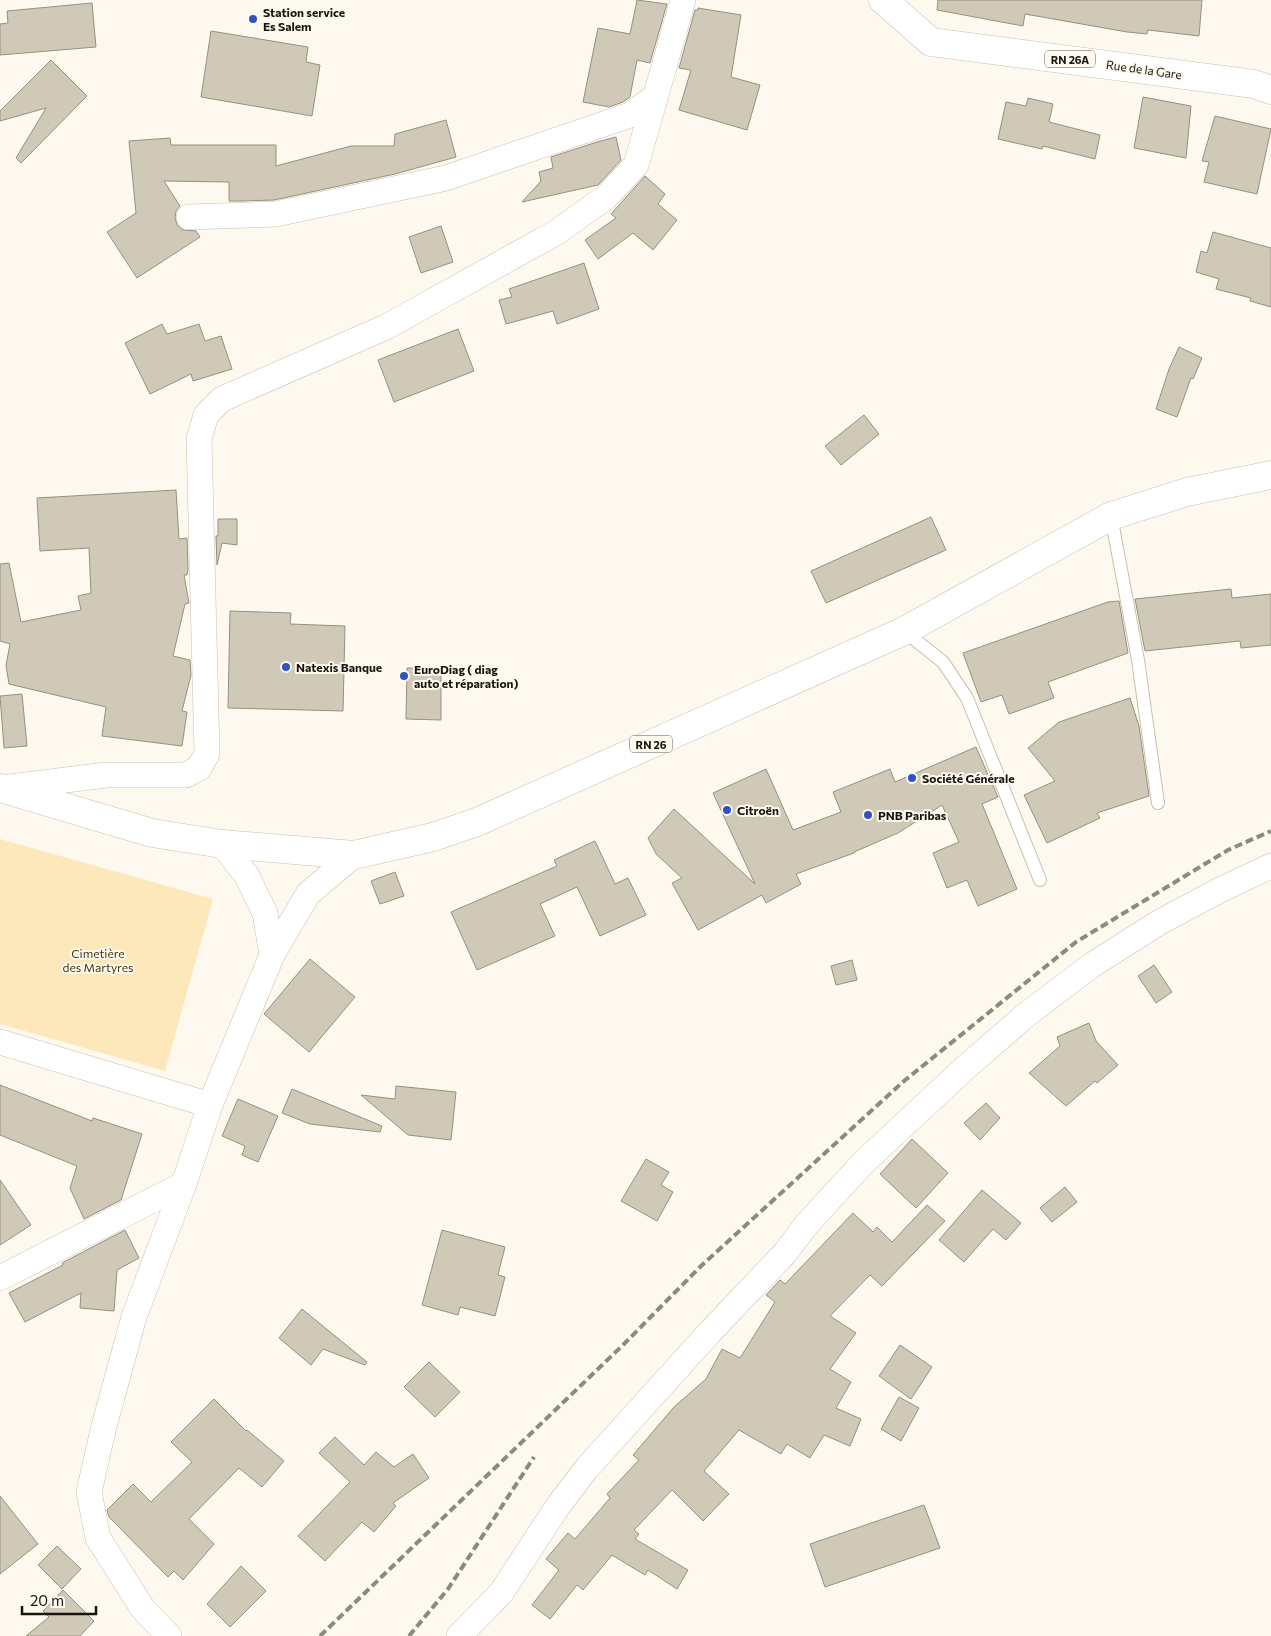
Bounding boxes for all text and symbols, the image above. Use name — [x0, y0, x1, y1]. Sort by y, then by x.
place label: Station service Es Salem — [263, 5, 345, 33]
marker: Station service Es Salem — [247, 13, 259, 25]
road number: RN 26A — [1045, 51, 1095, 68]
street label: Rue de la Gare — [1105, 57, 1183, 81]
place label: Natexis Banque — [296, 660, 382, 674]
marker: Natexis Banque — [280, 661, 292, 673]
place label: EuroDiag ( diag auto et réparation) — [414, 662, 519, 690]
marker: EuroDiag ( diag auto et réparation) — [398, 670, 410, 682]
road number: RN 26 — [630, 736, 672, 752]
place label: Société Générale — [922, 771, 1015, 785]
marker: Société Générale — [906, 772, 918, 784]
place label: Citroën — [737, 803, 779, 817]
marker: Citroën — [721, 804, 733, 816]
place label: PNB Paribas — [878, 808, 947, 822]
marker: PNB Paribas — [862, 809, 874, 821]
park label: Cimetière des Martyres — [63, 946, 133, 974]
scale bar — [22, 1584, 96, 1616]
text: 20 m — [30, 1591, 64, 1609]

